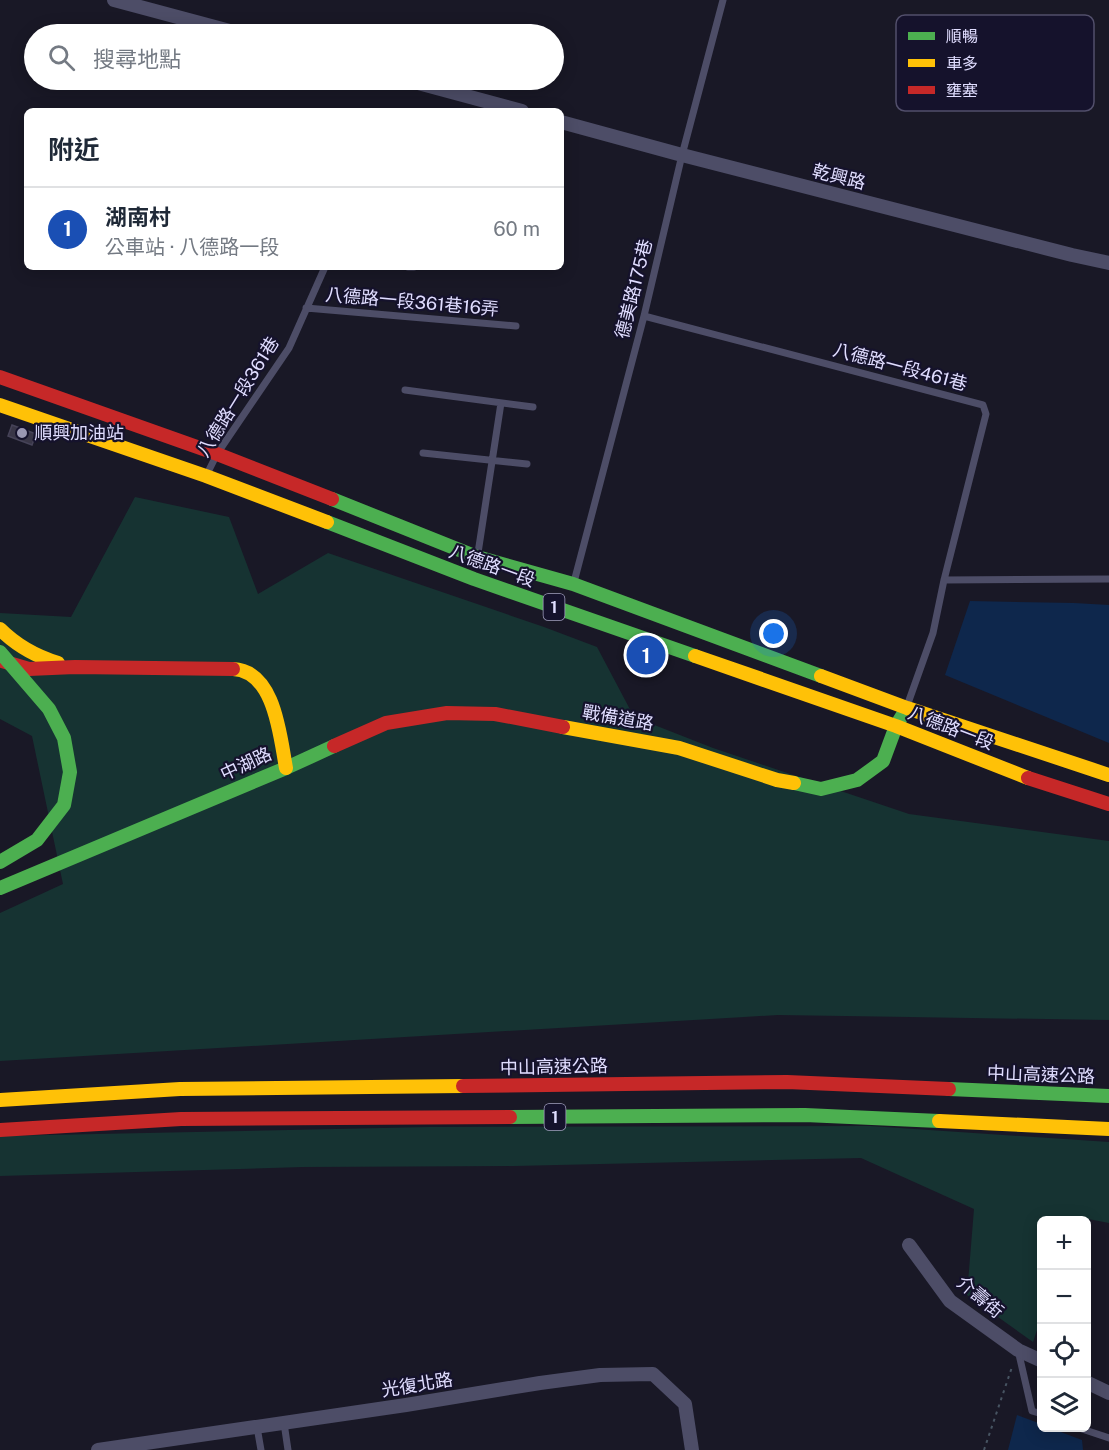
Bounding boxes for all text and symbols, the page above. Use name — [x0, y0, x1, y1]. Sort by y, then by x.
legend — [896, 15, 1094, 111]
search box — [24, 24, 564, 90]
text: 順暢 — [946, 27, 978, 46]
icon: search — [45, 41, 78, 74]
text: 搜尋地點 — [93, 46, 181, 72]
text: 車多 — [946, 54, 978, 73]
text: 壅塞 — [946, 81, 978, 100]
text: 附近 — [48, 134, 100, 165]
street label: 乾興路 — [810, 160, 868, 193]
text: 湖南村 — [105, 204, 171, 230]
text: 1 — [63, 217, 72, 241]
text: 60 m — [493, 217, 540, 241]
text: 公車站 · 八德路一段 — [105, 235, 279, 259]
street label: 德美路175巷 — [611, 237, 656, 341]
street label: 八德路一段361巷16弄 — [324, 283, 500, 320]
street label: 八德路一段361巷 — [192, 333, 283, 461]
street label: 八德路一段461巷 — [831, 339, 969, 394]
place label: 順興加油站 — [34, 422, 124, 443]
marker: 順興加油站 — [15, 426, 29, 440]
street label: 八德路一段 — [446, 540, 538, 591]
road number: 1 — [544, 594, 564, 620]
your location — [759, 619, 788, 648]
pin: 1 — [626, 632, 666, 678]
street label: 戰備道路 — [581, 701, 655, 734]
street label: 八德路一段 — [905, 702, 997, 753]
street label: 中湖路 — [217, 743, 275, 784]
street label: 中山高速公路 — [500, 1055, 608, 1078]
street label: 中山高速公路 — [987, 1062, 1095, 1087]
road number: 1 — [544, 1104, 566, 1130]
map controls — [1037, 1216, 1091, 1432]
button: + — [1037, 1216, 1091, 1270]
button: − — [1037, 1270, 1091, 1324]
street label: 介壽街 — [953, 1271, 1008, 1322]
button: locate — [1037, 1324, 1091, 1378]
street label: 光復北路 — [380, 1369, 454, 1401]
button: layers — [1037, 1378, 1091, 1432]

